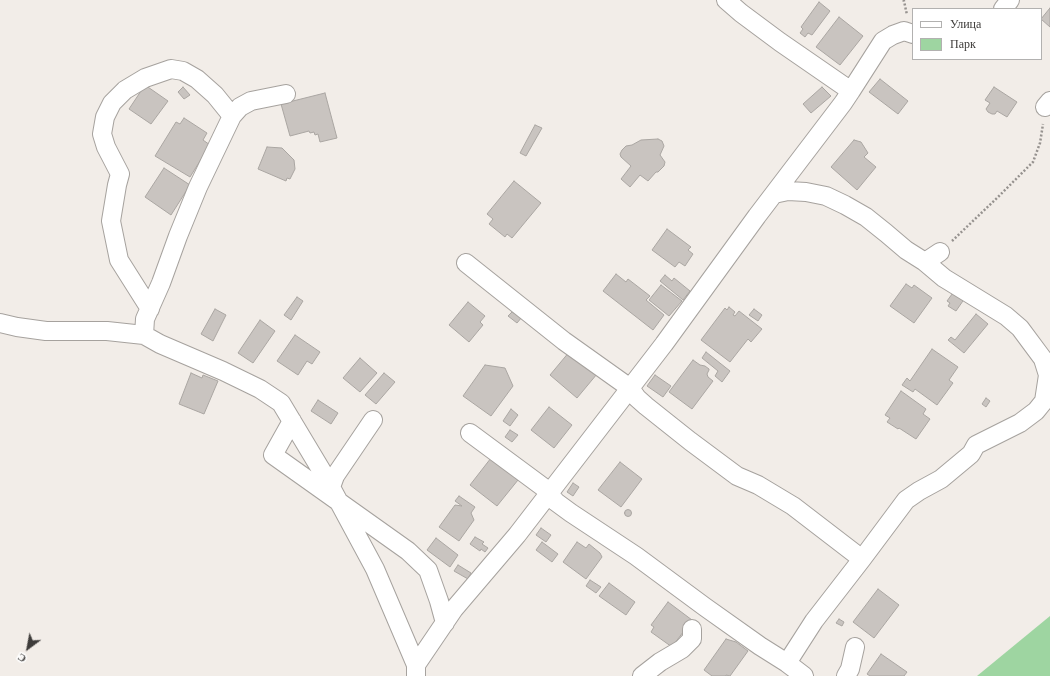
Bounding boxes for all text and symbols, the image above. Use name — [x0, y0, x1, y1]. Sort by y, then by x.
legend — [912, 8, 1042, 60]
text: Улица — [950, 17, 981, 31]
text: Парк — [950, 37, 976, 51]
north arrow — [8, 628, 48, 668]
text: С — [15, 651, 28, 665]

